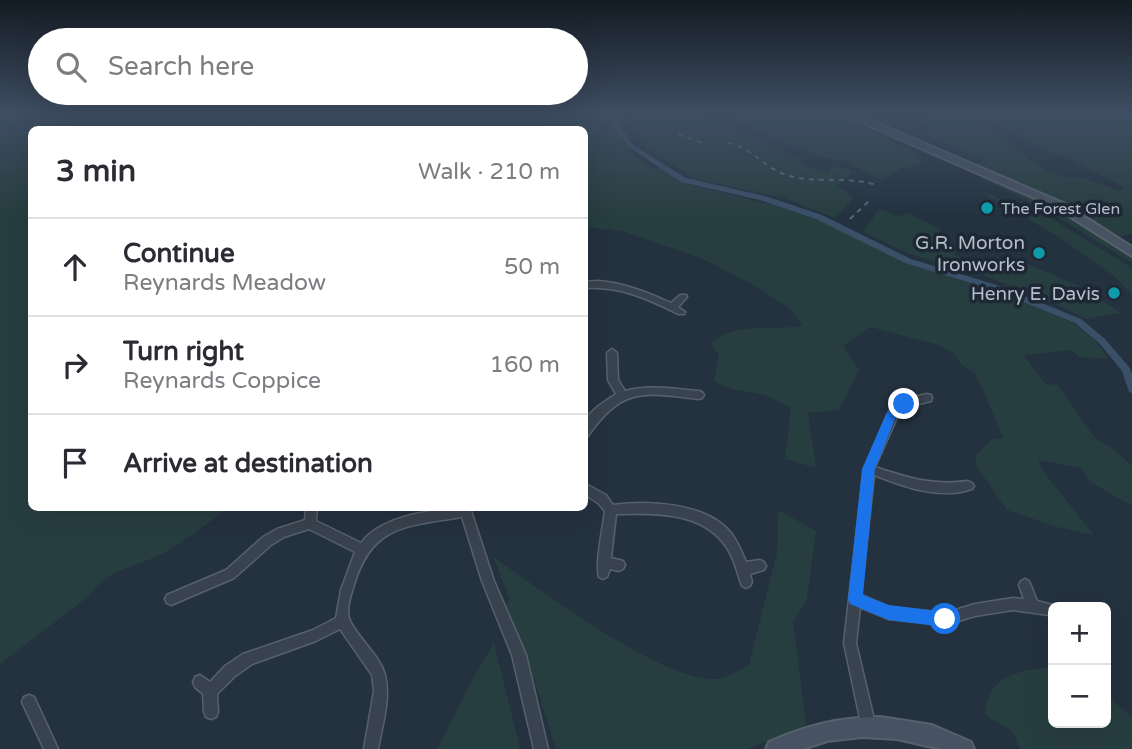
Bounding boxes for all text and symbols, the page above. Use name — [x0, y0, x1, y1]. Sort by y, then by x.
search box — [28, 28, 588, 105]
icon: search — [52, 48, 90, 86]
text: Search here — [108, 51, 254, 82]
text: 3 min — [56, 153, 136, 190]
text: Walk · 210 m — [418, 158, 560, 186]
place label: The Forest Glen — [1001, 199, 1120, 219]
marker: The Forest Glen — [979, 200, 995, 216]
place label: G.R. Morton Ironworks — [915, 232, 1025, 276]
text: Continue — [123, 238, 235, 269]
marker: G.R. Morton Ironworks — [1031, 245, 1047, 261]
icon: ahead — [56, 248, 94, 286]
text: 50 m — [504, 253, 560, 281]
text: Reynards Meadow — [123, 269, 326, 297]
place label: Henry E. Davis — [971, 283, 1100, 305]
marker: Henry E. Davis — [1106, 285, 1122, 301]
text: Turn right — [123, 336, 244, 367]
icon: right — [56, 346, 94, 384]
text: 160 m — [490, 351, 560, 379]
text: Reynards Coppice — [123, 367, 321, 395]
route end — [888, 388, 919, 419]
icon: arrive — [56, 444, 94, 482]
text: Arrive at destination — [123, 448, 373, 479]
map controls — [1048, 602, 1111, 728]
button: + — [1048, 602, 1111, 665]
route start — [929, 603, 960, 634]
button: − — [1048, 665, 1111, 728]

